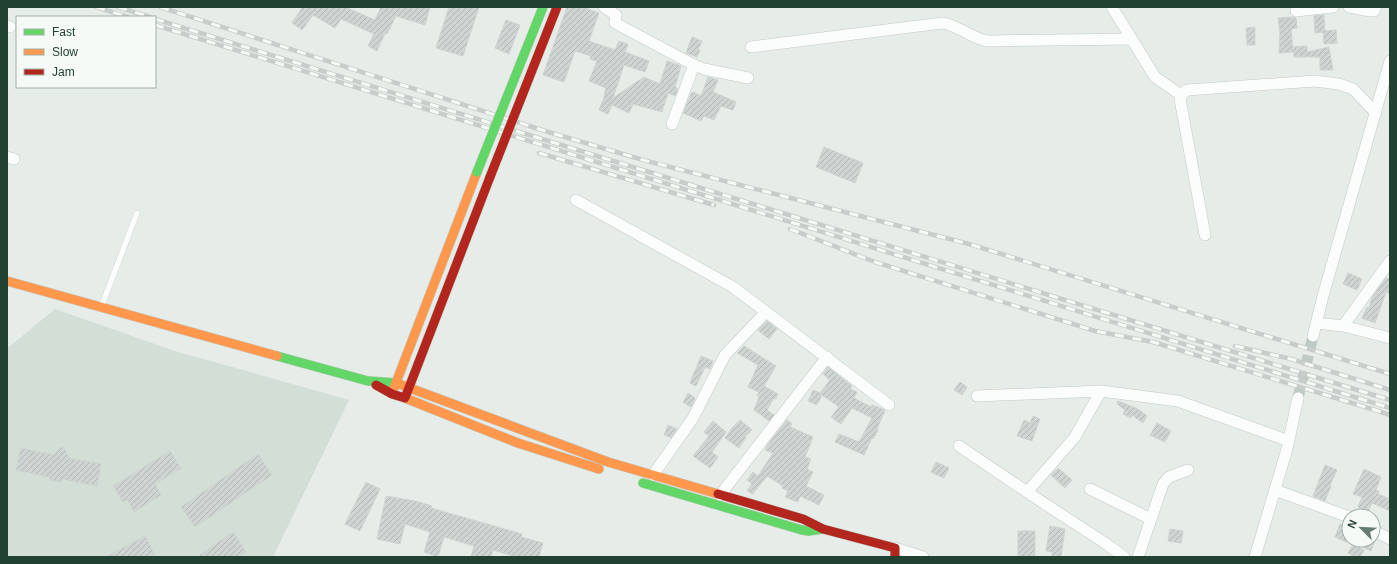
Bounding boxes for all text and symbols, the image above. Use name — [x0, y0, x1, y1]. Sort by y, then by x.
legend — [16, 16, 156, 88]
text: Fast — [52, 25, 76, 39]
text: Slow — [52, 45, 78, 59]
text: Jam — [52, 65, 75, 79]
north arrow — [1341, 508, 1381, 548]
text: N — [1345, 518, 1359, 530]

